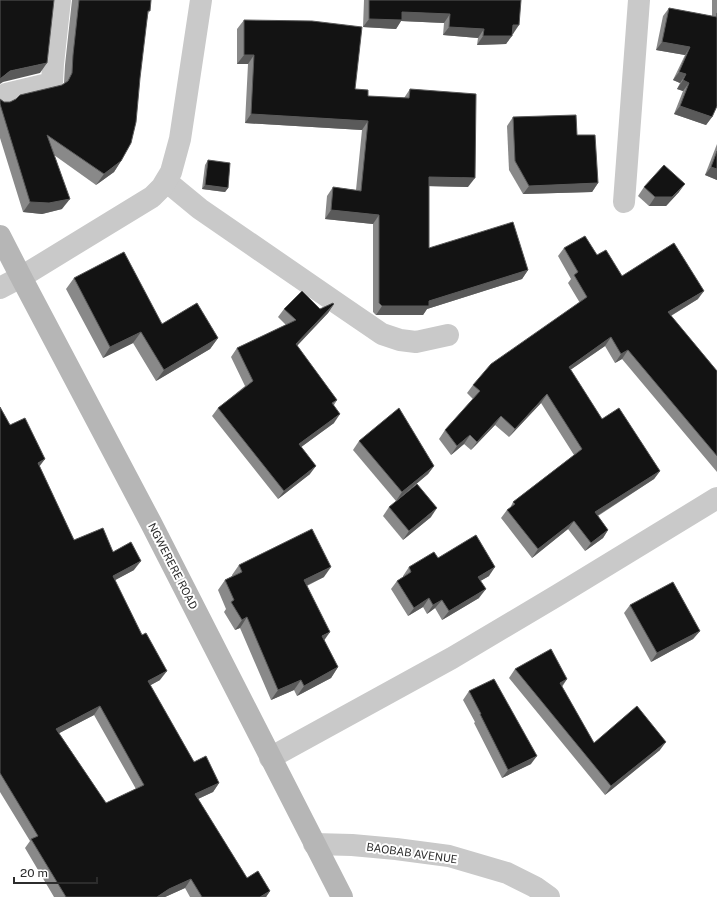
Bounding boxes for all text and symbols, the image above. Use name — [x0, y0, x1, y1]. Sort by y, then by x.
street label: NGWERERE ROAD — [146, 521, 200, 611]
street label: BAOBAB AVENUE — [366, 841, 458, 865]
scale bar — [14, 859, 97, 885]
text: 20 m — [20, 866, 48, 880]

